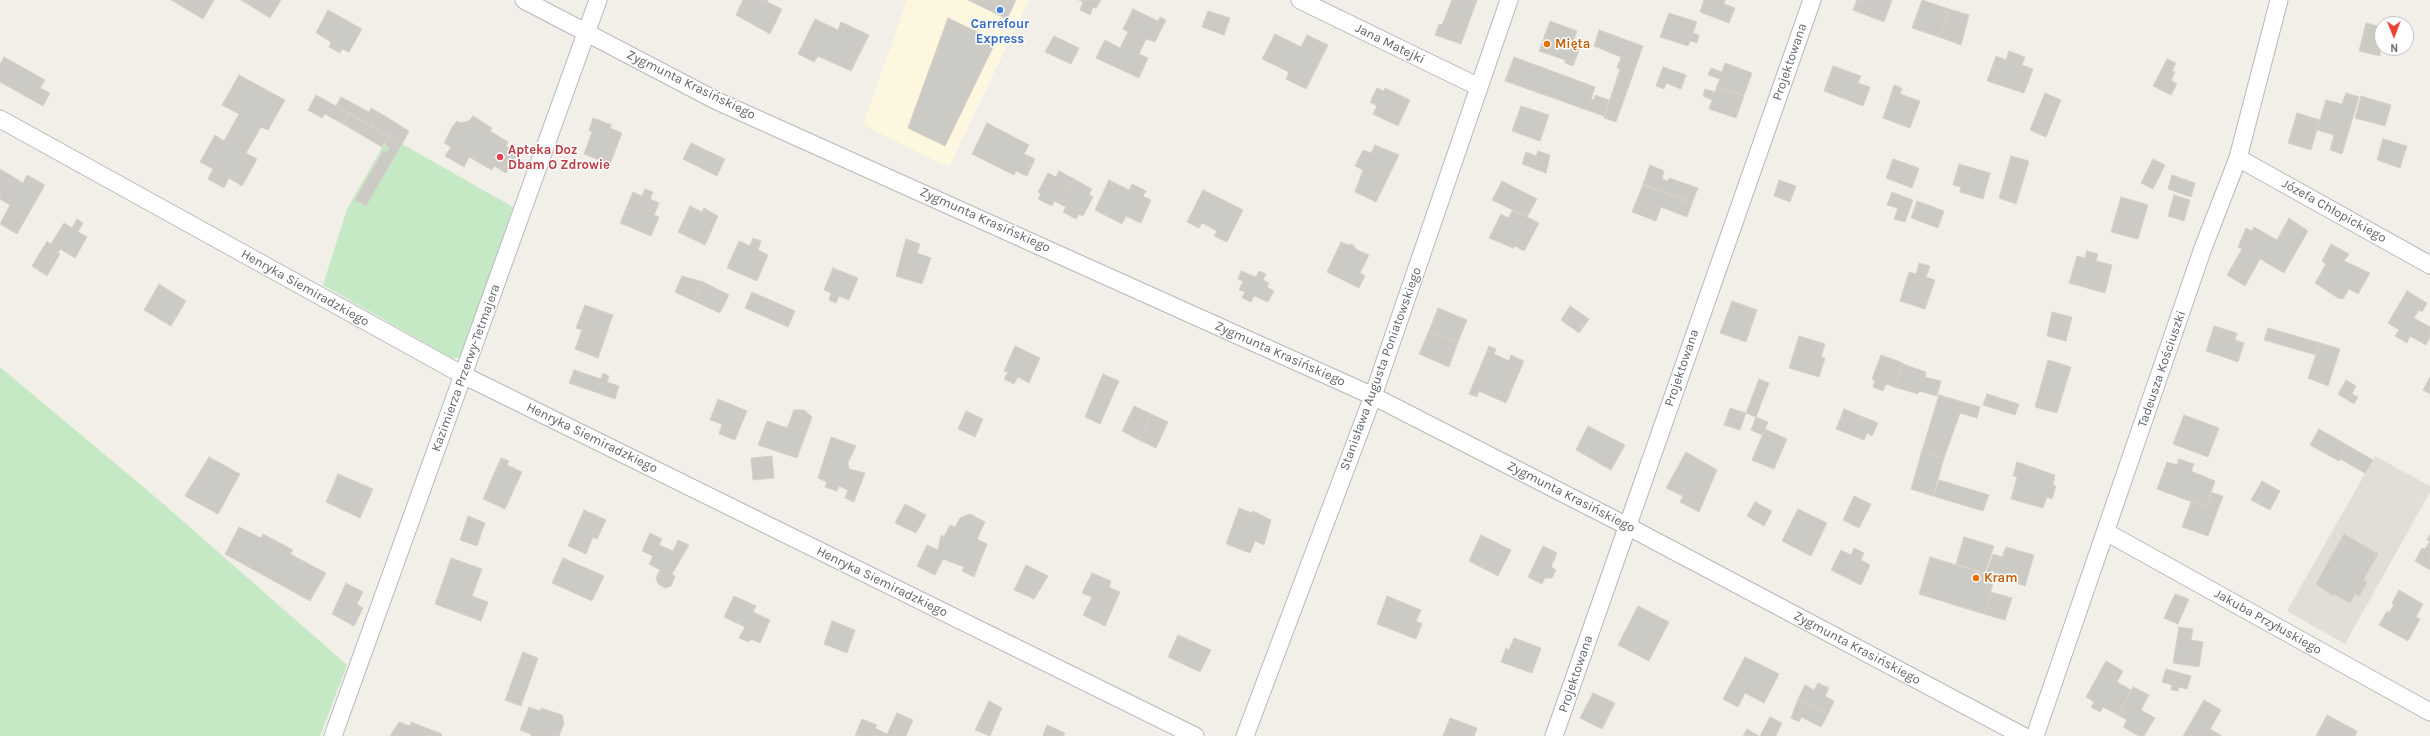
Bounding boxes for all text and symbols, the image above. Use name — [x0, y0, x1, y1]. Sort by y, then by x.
marker: Carrefour Express — [995, 5, 1005, 15]
place label: Carrefour Express — [971, 16, 1029, 47]
north arrow — [2374, 16, 2414, 56]
street label: Jana Matejki — [1353, 20, 1427, 68]
street label: Projektowana — [1769, 21, 1811, 103]
place label: Mięta — [1555, 36, 1590, 52]
marker: Mięta — [1542, 39, 1552, 49]
text: N — [2390, 41, 2398, 54]
street label: Zygmunta Krasińskiego — [624, 47, 758, 123]
place label: Apteka Doz Dbam O Zdrowie — [508, 142, 610, 173]
marker: Apteka Doz Dbam O Zdrowie — [495, 152, 505, 162]
street label: Józefa Chłopickiego — [2279, 176, 2389, 246]
street label: Zygmunta Krasińskiego — [917, 184, 1053, 256]
street label: Henryka Siemiradzkiego — [238, 246, 372, 330]
street label: Stanisława Augusta Poniatowskiego — [1337, 265, 1425, 473]
street label: Kazimierza Przerwy-Tetmajera — [428, 282, 504, 454]
street label: Tadeusza Kościuszki — [2135, 309, 2189, 429]
street label: Zygmunta Krasińskiego — [1212, 318, 1348, 390]
street label: Projektowana — [1661, 327, 1703, 409]
street label: Henryka Siemiradzkiego — [524, 399, 660, 477]
street label: Zygmunta Krasińskiego — [1504, 458, 1638, 536]
street label: Henryka Siemiradzkiego — [814, 543, 950, 621]
place label: Kram — [1984, 570, 2018, 586]
marker: Kram — [1971, 573, 1981, 583]
street label: Jakuba Przyłuskiego — [2212, 586, 2324, 658]
street label: Zygmunta Krasińskiego — [1791, 608, 1923, 688]
street label: Projektowana — [1555, 633, 1597, 715]

